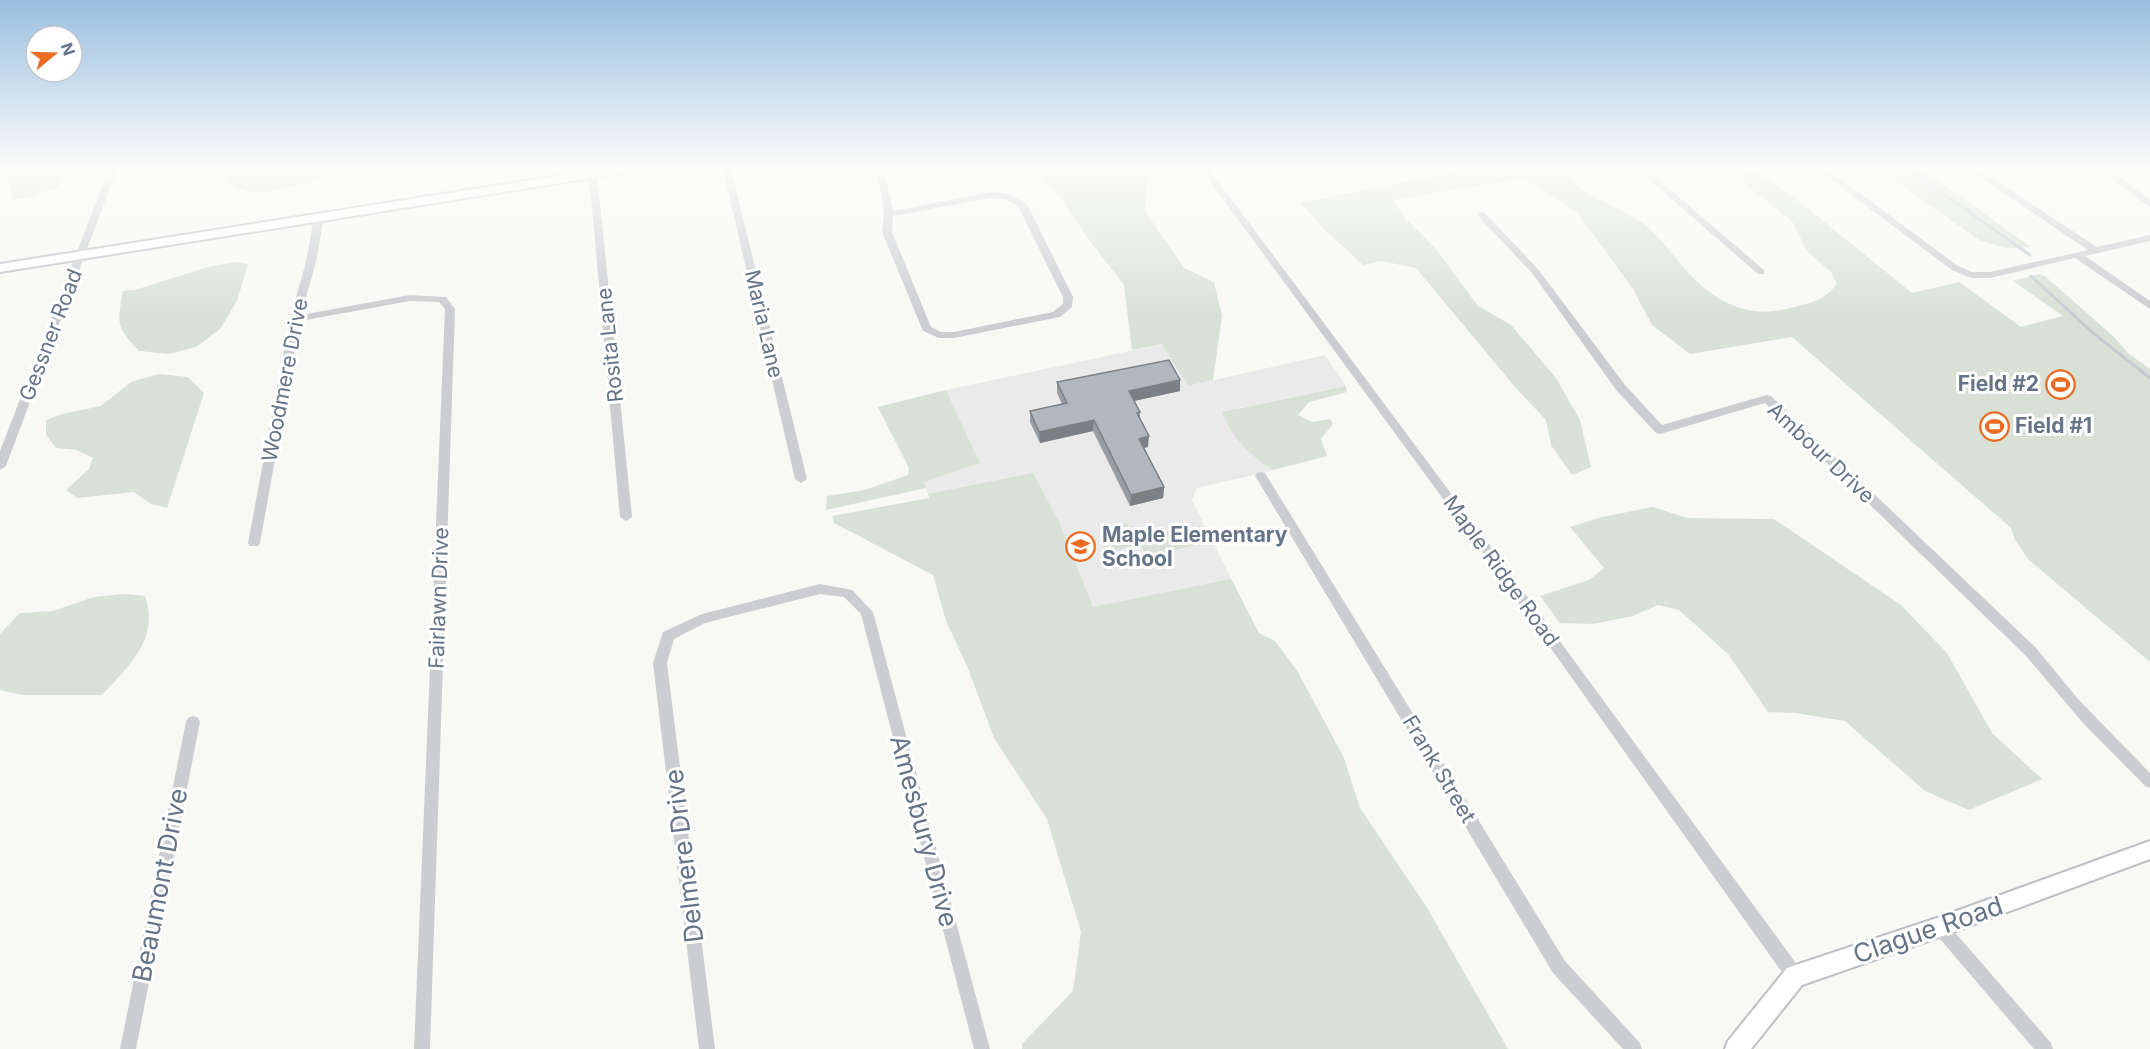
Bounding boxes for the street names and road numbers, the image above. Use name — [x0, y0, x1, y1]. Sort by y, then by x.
street label: Gessner Road — [14, 265, 87, 404]
street label: Maria Lane — [740, 267, 789, 380]
street label: Rosita Lane — [591, 287, 628, 404]
street label: Woodmere Drive — [256, 296, 313, 464]
street label: Ambour Drive — [1763, 397, 1880, 508]
street label: Maple Ridge Road — [1438, 491, 1564, 651]
street label: Fairlawn Drive — [424, 527, 453, 669]
street label: Frank Street — [1398, 711, 1481, 827]
street label: Amesbury Drive — [884, 731, 965, 930]
street label: Delmere Drive — [657, 768, 710, 945]
street label: Beaumont Drive — [126, 786, 193, 984]
street label: Clague Road — [1849, 889, 2007, 970]

